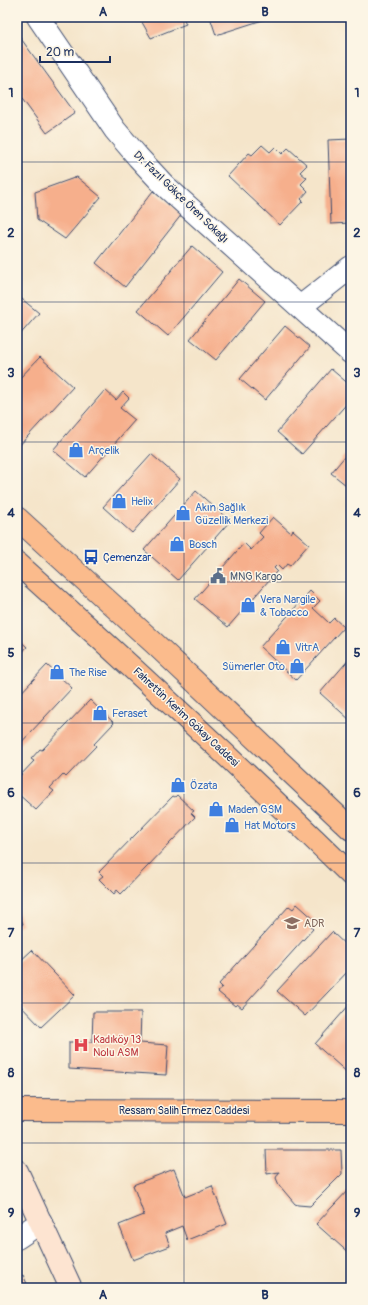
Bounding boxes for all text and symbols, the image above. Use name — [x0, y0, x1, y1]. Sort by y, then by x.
text: A — [99, 4, 108, 20]
text: B — [261, 4, 269, 20]
scale bar — [40, 38, 110, 64]
text: 20 m — [46, 45, 75, 60]
text: 1 — [8, 85, 14, 101]
text: 1 — [354, 85, 360, 101]
street label: Dr. Fazıl Gökçe Ören Sokağı — [131, 148, 231, 246]
text: 2 — [7, 225, 15, 241]
text: 2 — [353, 225, 361, 241]
text: 3 — [7, 365, 15, 381]
text: 3 — [353, 365, 361, 381]
shop icon: Arçelik — [67, 441, 85, 459]
place label: Arçelik — [88, 444, 120, 457]
shop icon: Helix — [110, 492, 128, 510]
place label: Helix — [131, 495, 153, 508]
place label: Akın Sağlık Güzellik Merkezi — [195, 501, 268, 527]
shop icon: Akın Sağlık Güzellik Merkezi — [174, 504, 192, 522]
text: 4 — [7, 505, 15, 521]
text: 4 — [353, 505, 361, 521]
shop icon: Bosch — [168, 535, 186, 553]
place label: Bosch — [189, 538, 217, 551]
bus stop icon: Çemenzar — [82, 548, 100, 566]
place label: Çemenzar — [103, 551, 151, 564]
public building icon: MNG Kargo — [209, 567, 227, 585]
place label: MNG Kargo — [230, 570, 282, 583]
place label: Vera Nargile & Tobacco — [260, 593, 316, 619]
shop icon: Vera Nargile & Tobacco — [239, 596, 257, 614]
shop icon: VitrA — [274, 638, 292, 656]
place label: VitrA — [295, 641, 319, 654]
text: 5 — [7, 645, 15, 661]
text: 5 — [353, 645, 361, 661]
shop icon: Sümerler Oto — [288, 657, 306, 675]
place label: Sümerler Oto — [222, 660, 285, 673]
shop icon: The Rise — [48, 663, 66, 681]
street label: Fahrettin Kerim Gökay Caddesi — [130, 665, 242, 769]
place label: The Rise — [69, 666, 107, 679]
shop icon: Feraset — [91, 704, 109, 722]
place label: Feraset — [112, 707, 148, 720]
shop icon: Özata — [169, 776, 187, 794]
place label: Özata — [190, 779, 218, 792]
text: 6 — [7, 785, 15, 801]
text: 6 — [353, 785, 361, 801]
shop icon: Maden GSM — [207, 800, 225, 818]
place label: Maden GSM — [228, 803, 282, 816]
shop icon: Hat Motors — [223, 816, 241, 834]
place label: Hat Motors — [244, 819, 296, 832]
school or university icon: ADR — [283, 914, 301, 932]
place label: ADR — [304, 917, 324, 930]
text: 7 — [8, 925, 15, 941]
text: 7 — [354, 925, 361, 941]
place label: Kadıköy 13 Nolu ASM — [93, 1033, 141, 1059]
hospital icon: Kadıköy 13 Nolu ASM — [72, 1036, 90, 1054]
text: 8 — [8, 1065, 15, 1081]
text: 8 — [354, 1065, 361, 1081]
street label: Ressam Salih Ermez Caddesi — [119, 1104, 249, 1117]
text: 9 — [8, 1205, 15, 1221]
text: 9 — [354, 1205, 361, 1221]
text: A — [99, 1287, 108, 1303]
text: B — [261, 1287, 269, 1303]

